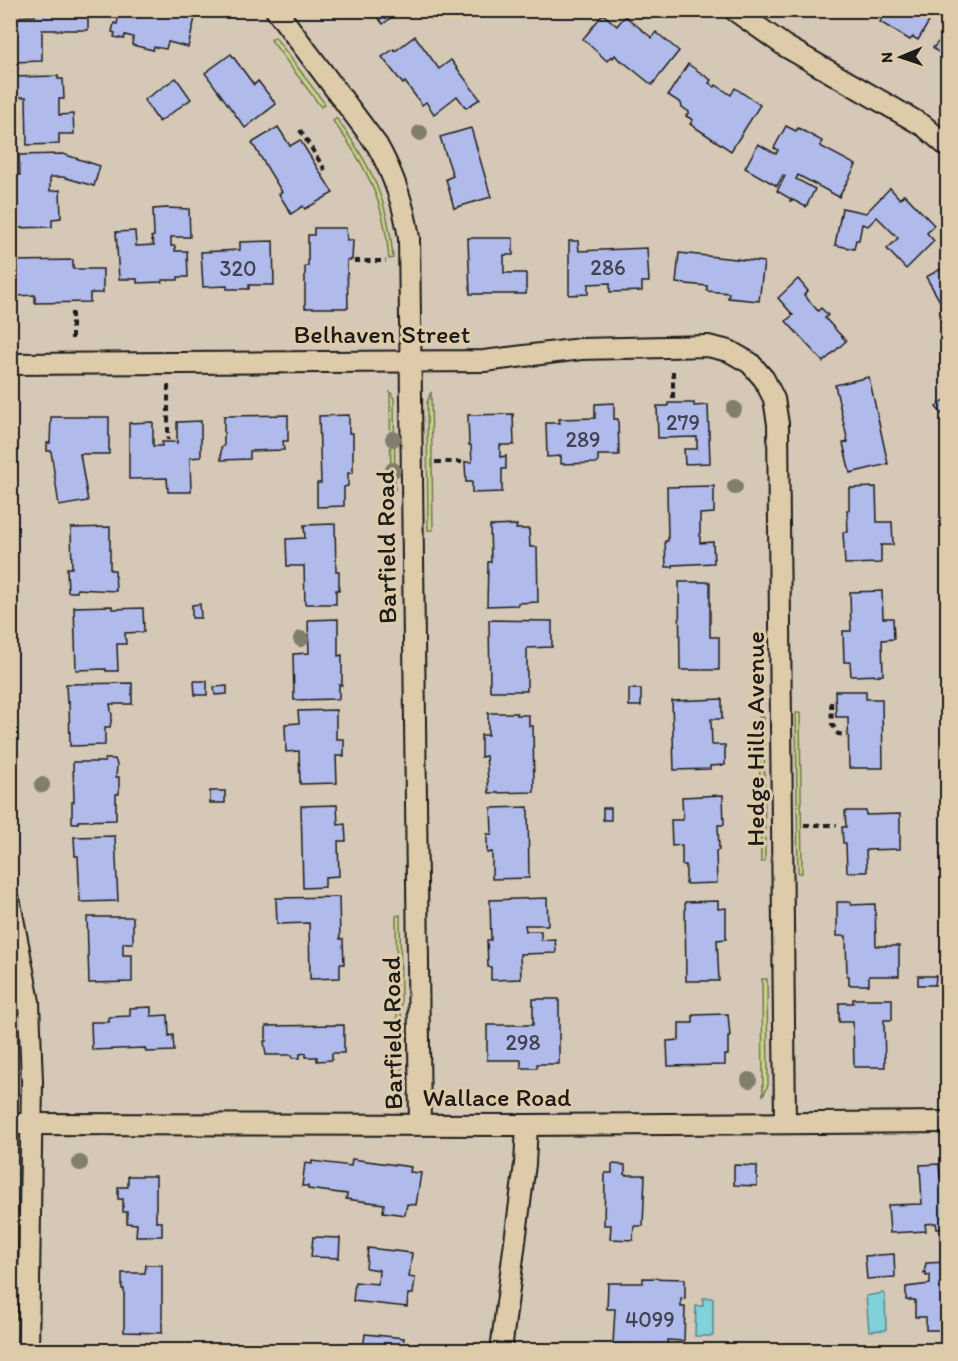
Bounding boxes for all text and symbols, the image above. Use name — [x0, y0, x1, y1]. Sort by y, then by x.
north arrow — [871, 27, 931, 87]
text: N — [877, 52, 896, 63]
house number: 286 — [590, 254, 626, 281]
house number: 320 — [219, 255, 257, 282]
street label: Belhaven Street — [294, 318, 471, 350]
house number: 279 — [666, 409, 700, 436]
house number: 289 — [565, 426, 601, 453]
street label: Barfield Road — [369, 469, 403, 624]
street label: Hedge Hills Avenue — [739, 631, 771, 847]
street label: Barfield Road — [375, 955, 409, 1110]
house number: 298 — [505, 1029, 541, 1056]
street label: Wallace Road — [423, 1081, 572, 1113]
house number: 4099 — [625, 1306, 675, 1333]

